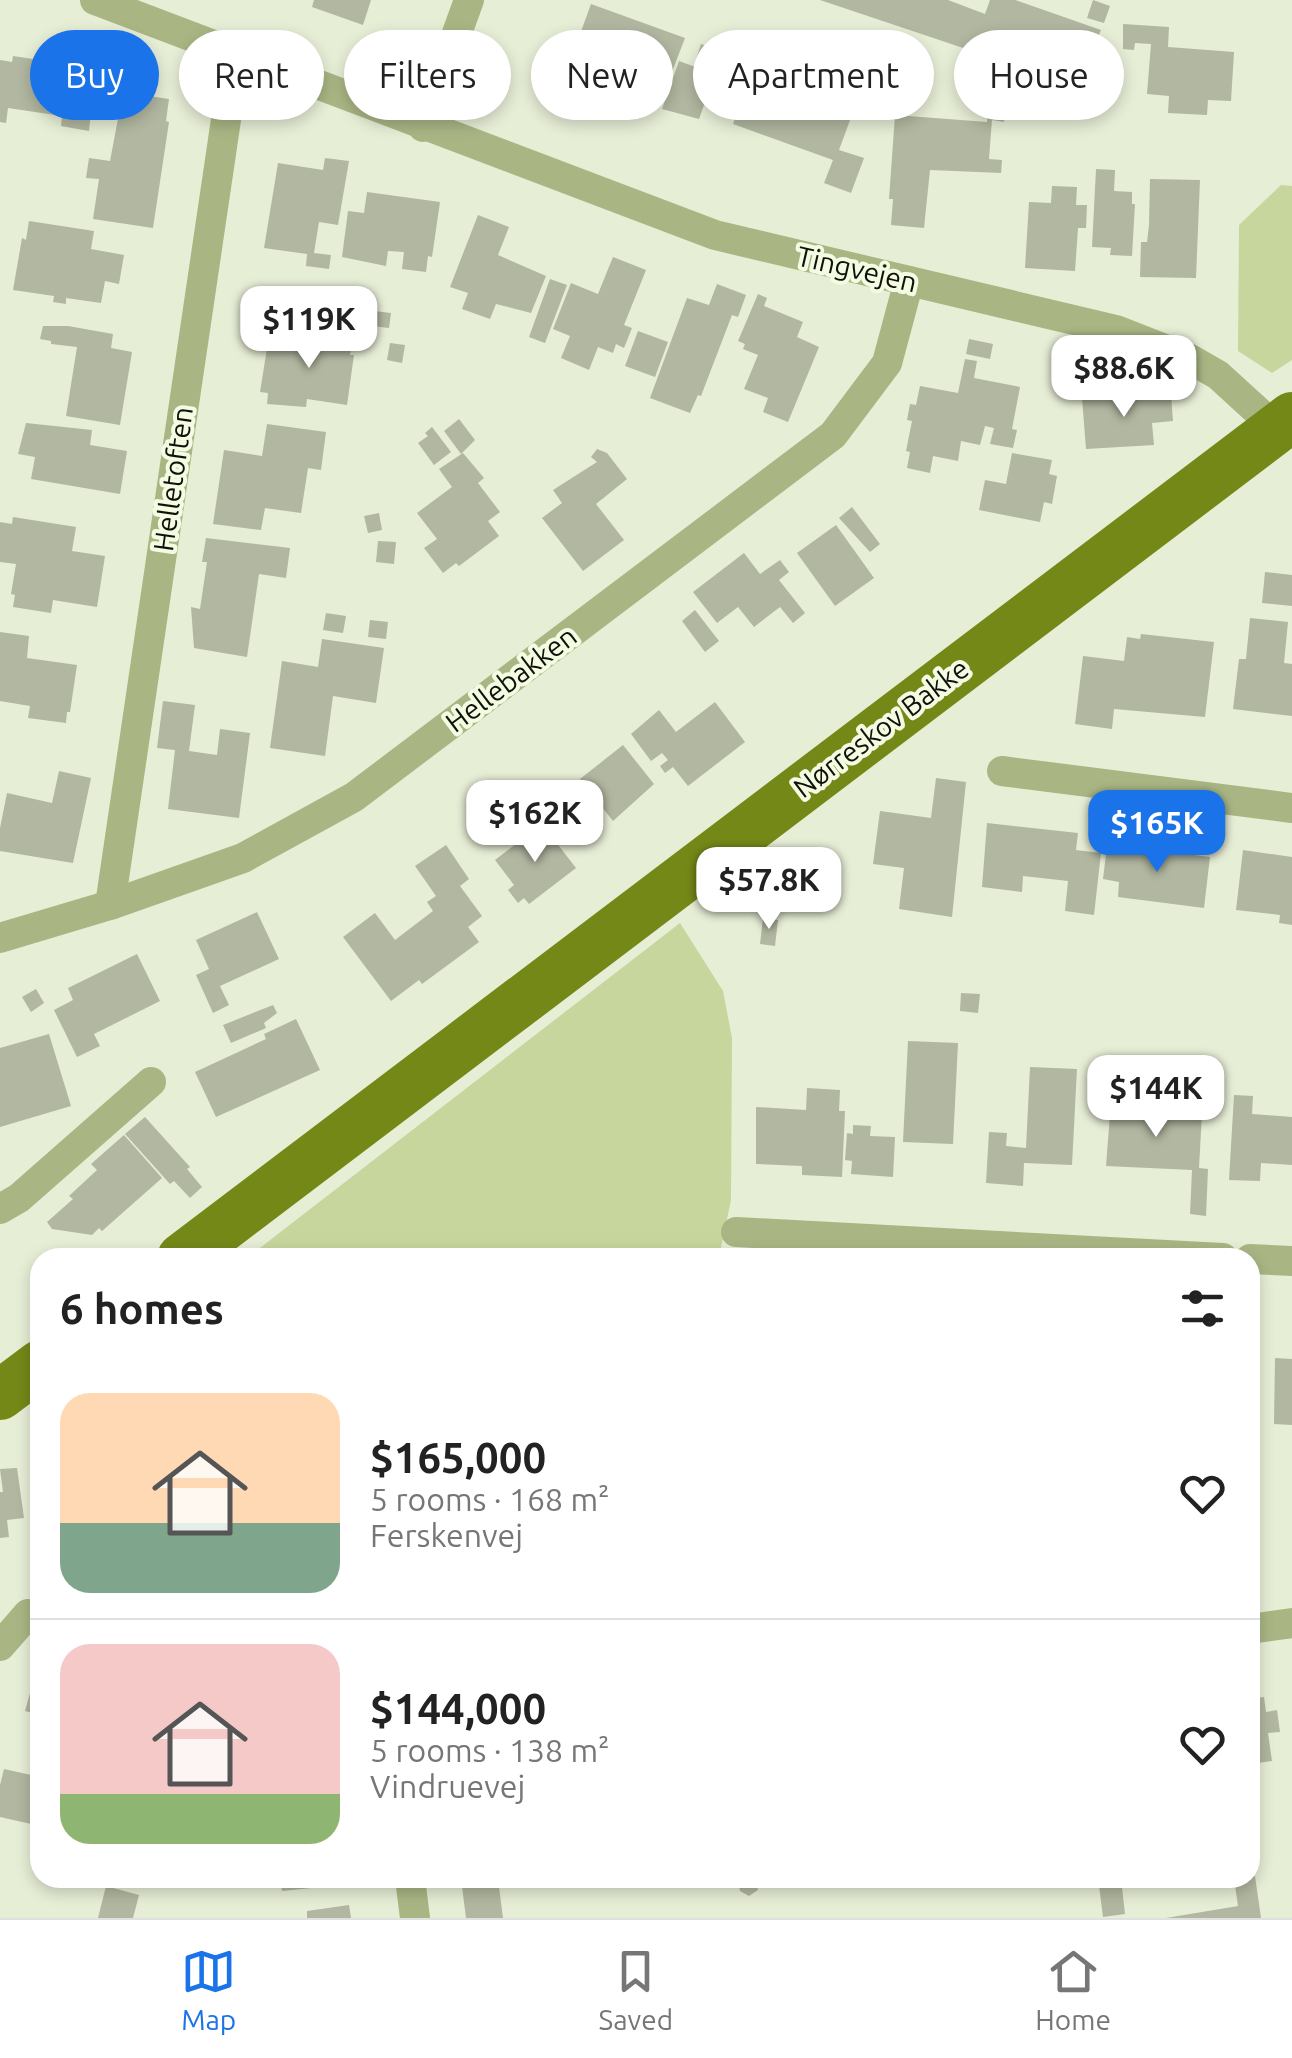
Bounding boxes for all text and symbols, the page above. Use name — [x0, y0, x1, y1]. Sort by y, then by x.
chip: Buy — [30, 30, 159, 120]
chip: Rent — [179, 30, 324, 120]
chip: Filters — [344, 30, 511, 120]
chip: New — [531, 30, 673, 120]
chip: Apartment — [693, 30, 934, 120]
chip: House — [954, 30, 1124, 120]
street label: Tingvejen — [794, 240, 920, 297]
pin: $119K — [239, 286, 379, 371]
text: $119K — [262, 300, 356, 336]
pin: $88.6K — [1043, 335, 1205, 420]
text: $88.6K — [1073, 349, 1175, 385]
street label: Helletoften — [147, 405, 198, 553]
street label: Hellebakken — [439, 620, 582, 738]
street label: Nørreskov Bakke — [787, 652, 974, 803]
pin: $162K — [465, 780, 605, 865]
pin: $165K — [1087, 790, 1227, 875]
text: $162K — [488, 794, 582, 830]
text: $165K — [1110, 804, 1204, 840]
pin: $57.8K — [688, 847, 850, 932]
text: $57.8K — [718, 861, 820, 897]
pin: $144K — [1086, 1055, 1226, 1140]
text: $144K — [1109, 1069, 1203, 1105]
icon: filters — [1175, 1281, 1230, 1336]
text: 6 homes — [60, 1285, 224, 1332]
icon: home — [140, 1433, 260, 1553]
text: $165,000 — [370, 1434, 546, 1481]
icon: heart — [1175, 1466, 1230, 1521]
text: 5 rooms · 168 m² — [370, 1481, 610, 1517]
text: Ferskenvej — [370, 1517, 523, 1553]
icon: home — [140, 1684, 260, 1804]
text: $144,000 — [370, 1685, 546, 1732]
icon: heart — [1175, 1717, 1230, 1772]
text: 5 rooms · 138 m² — [370, 1732, 610, 1768]
text: Vindruevej — [370, 1768, 525, 1804]
tab: Map — [181, 1944, 236, 2035]
tab: Saved — [599, 1944, 673, 2035]
tab: Home — [1035, 1944, 1111, 2035]

